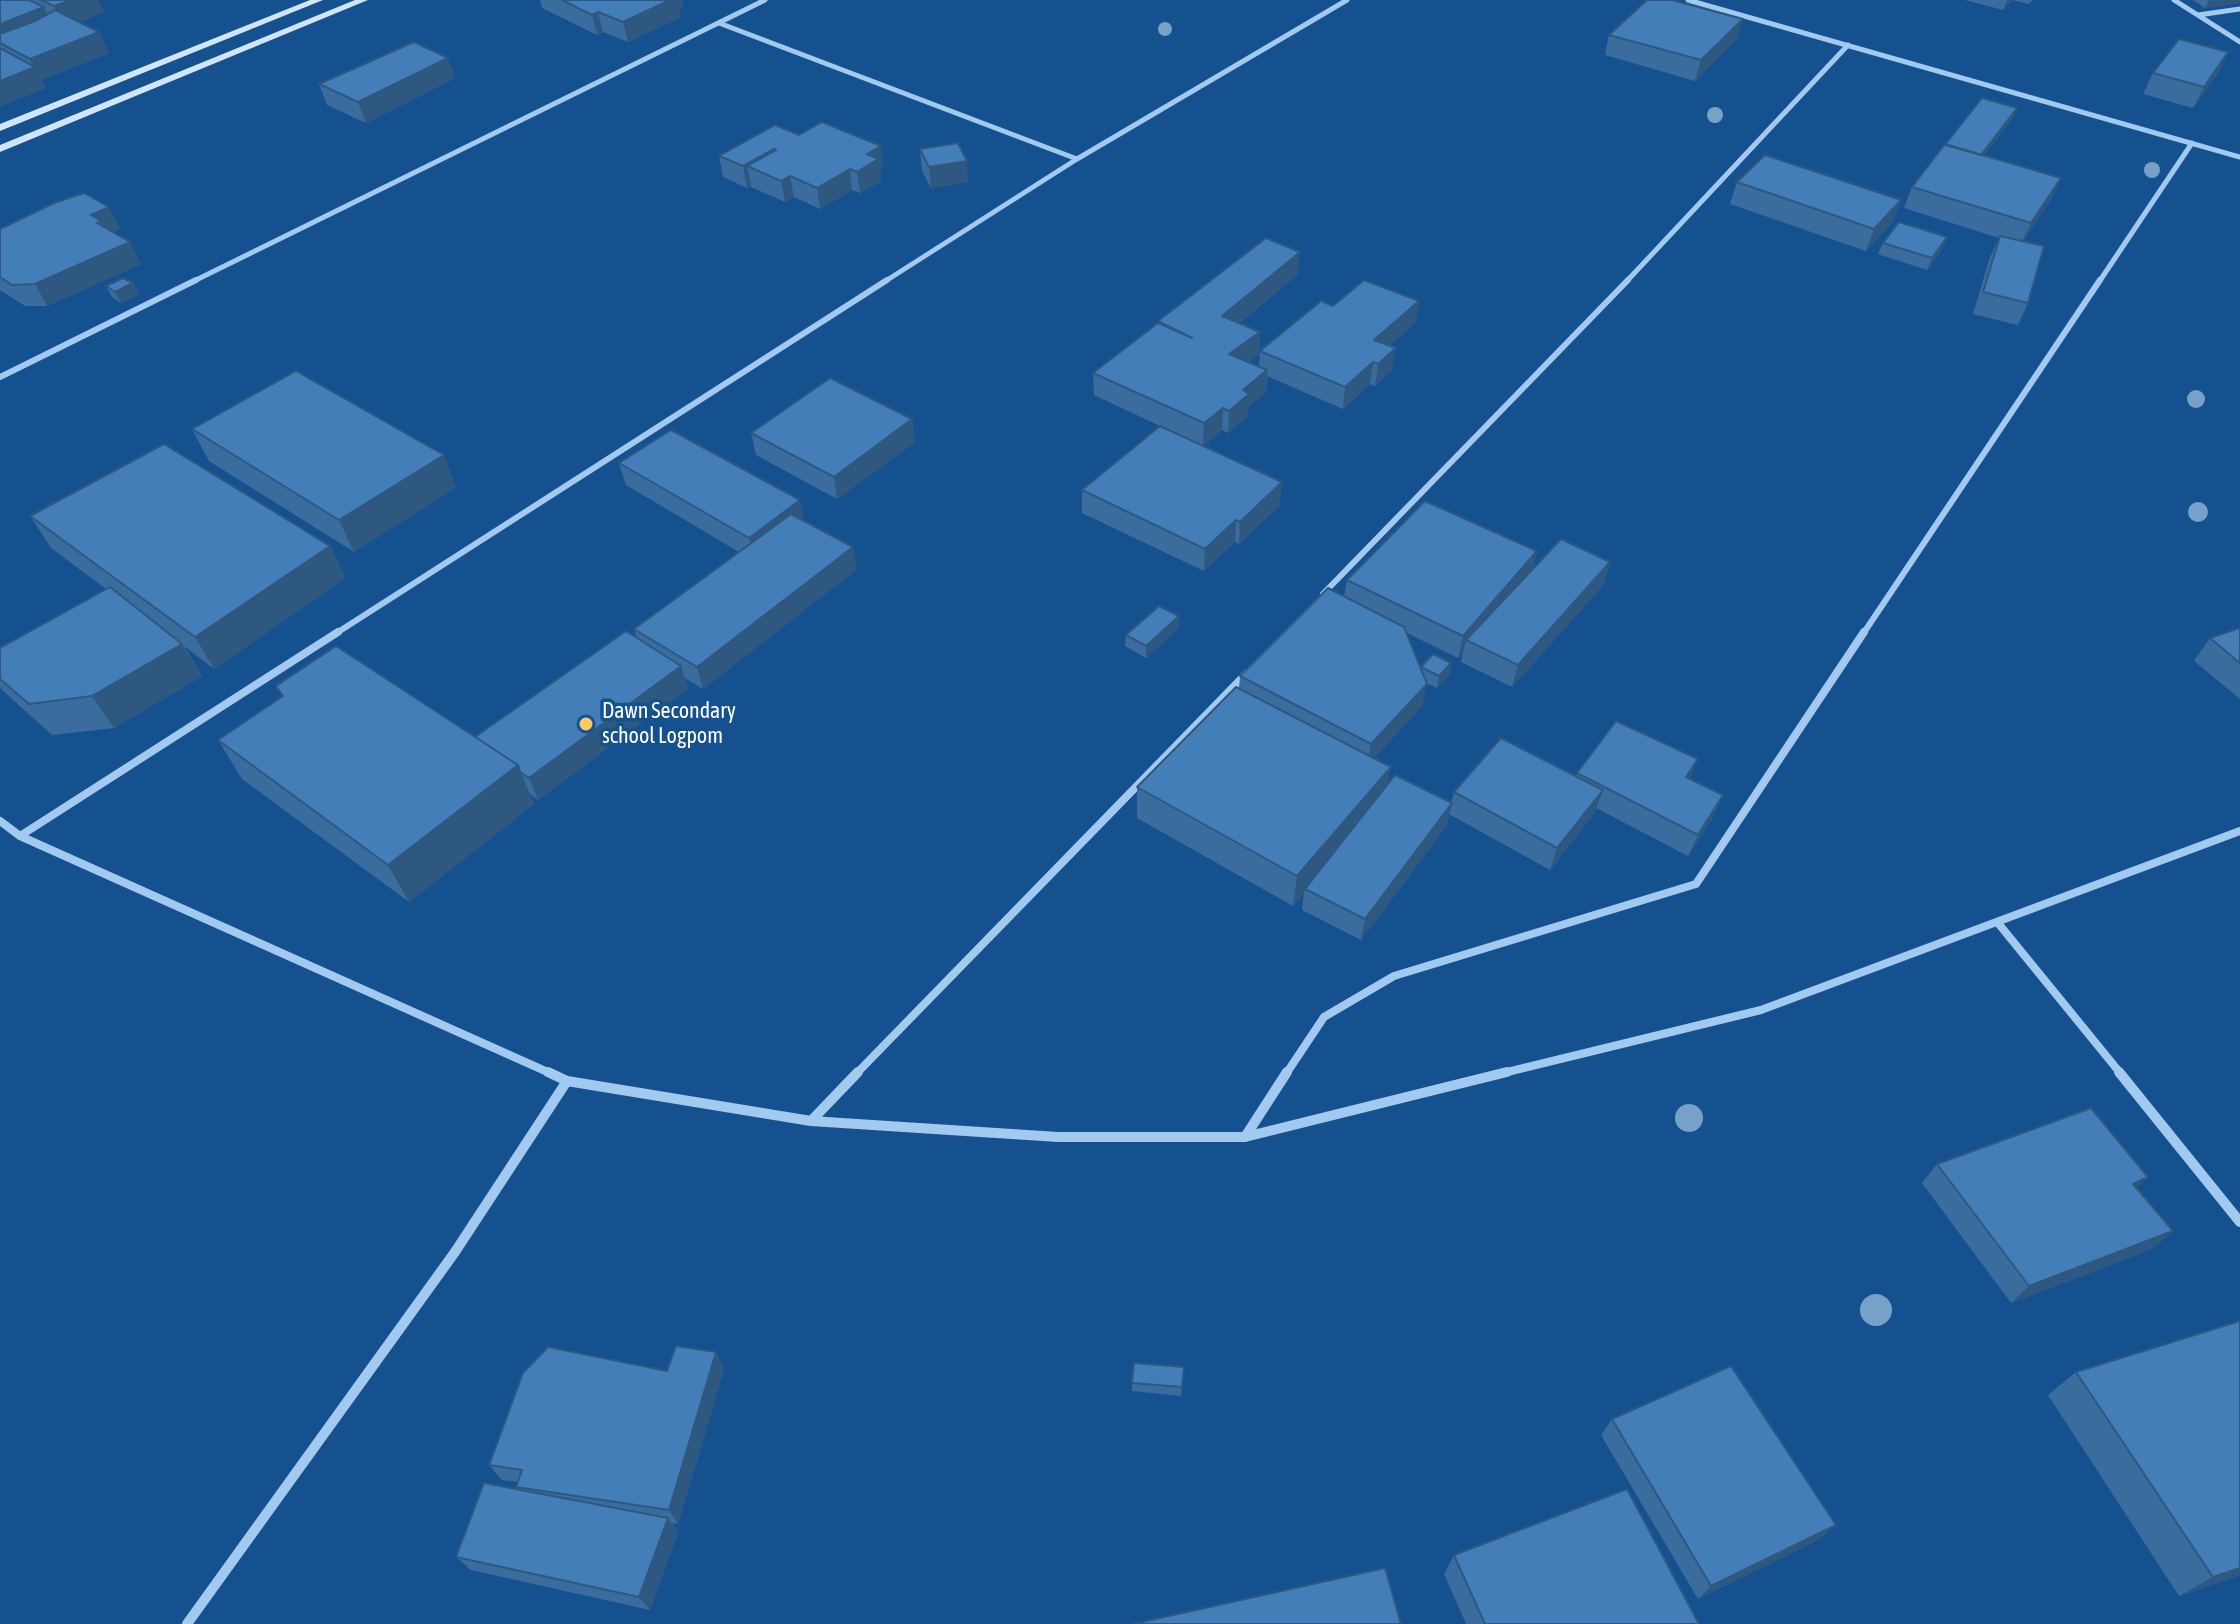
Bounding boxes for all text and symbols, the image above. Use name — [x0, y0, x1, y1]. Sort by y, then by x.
place label: Dawn Secondary school Logpom — [602, 698, 736, 750]
marker: Dawn Secondary school Logpom — [577, 715, 595, 733]

